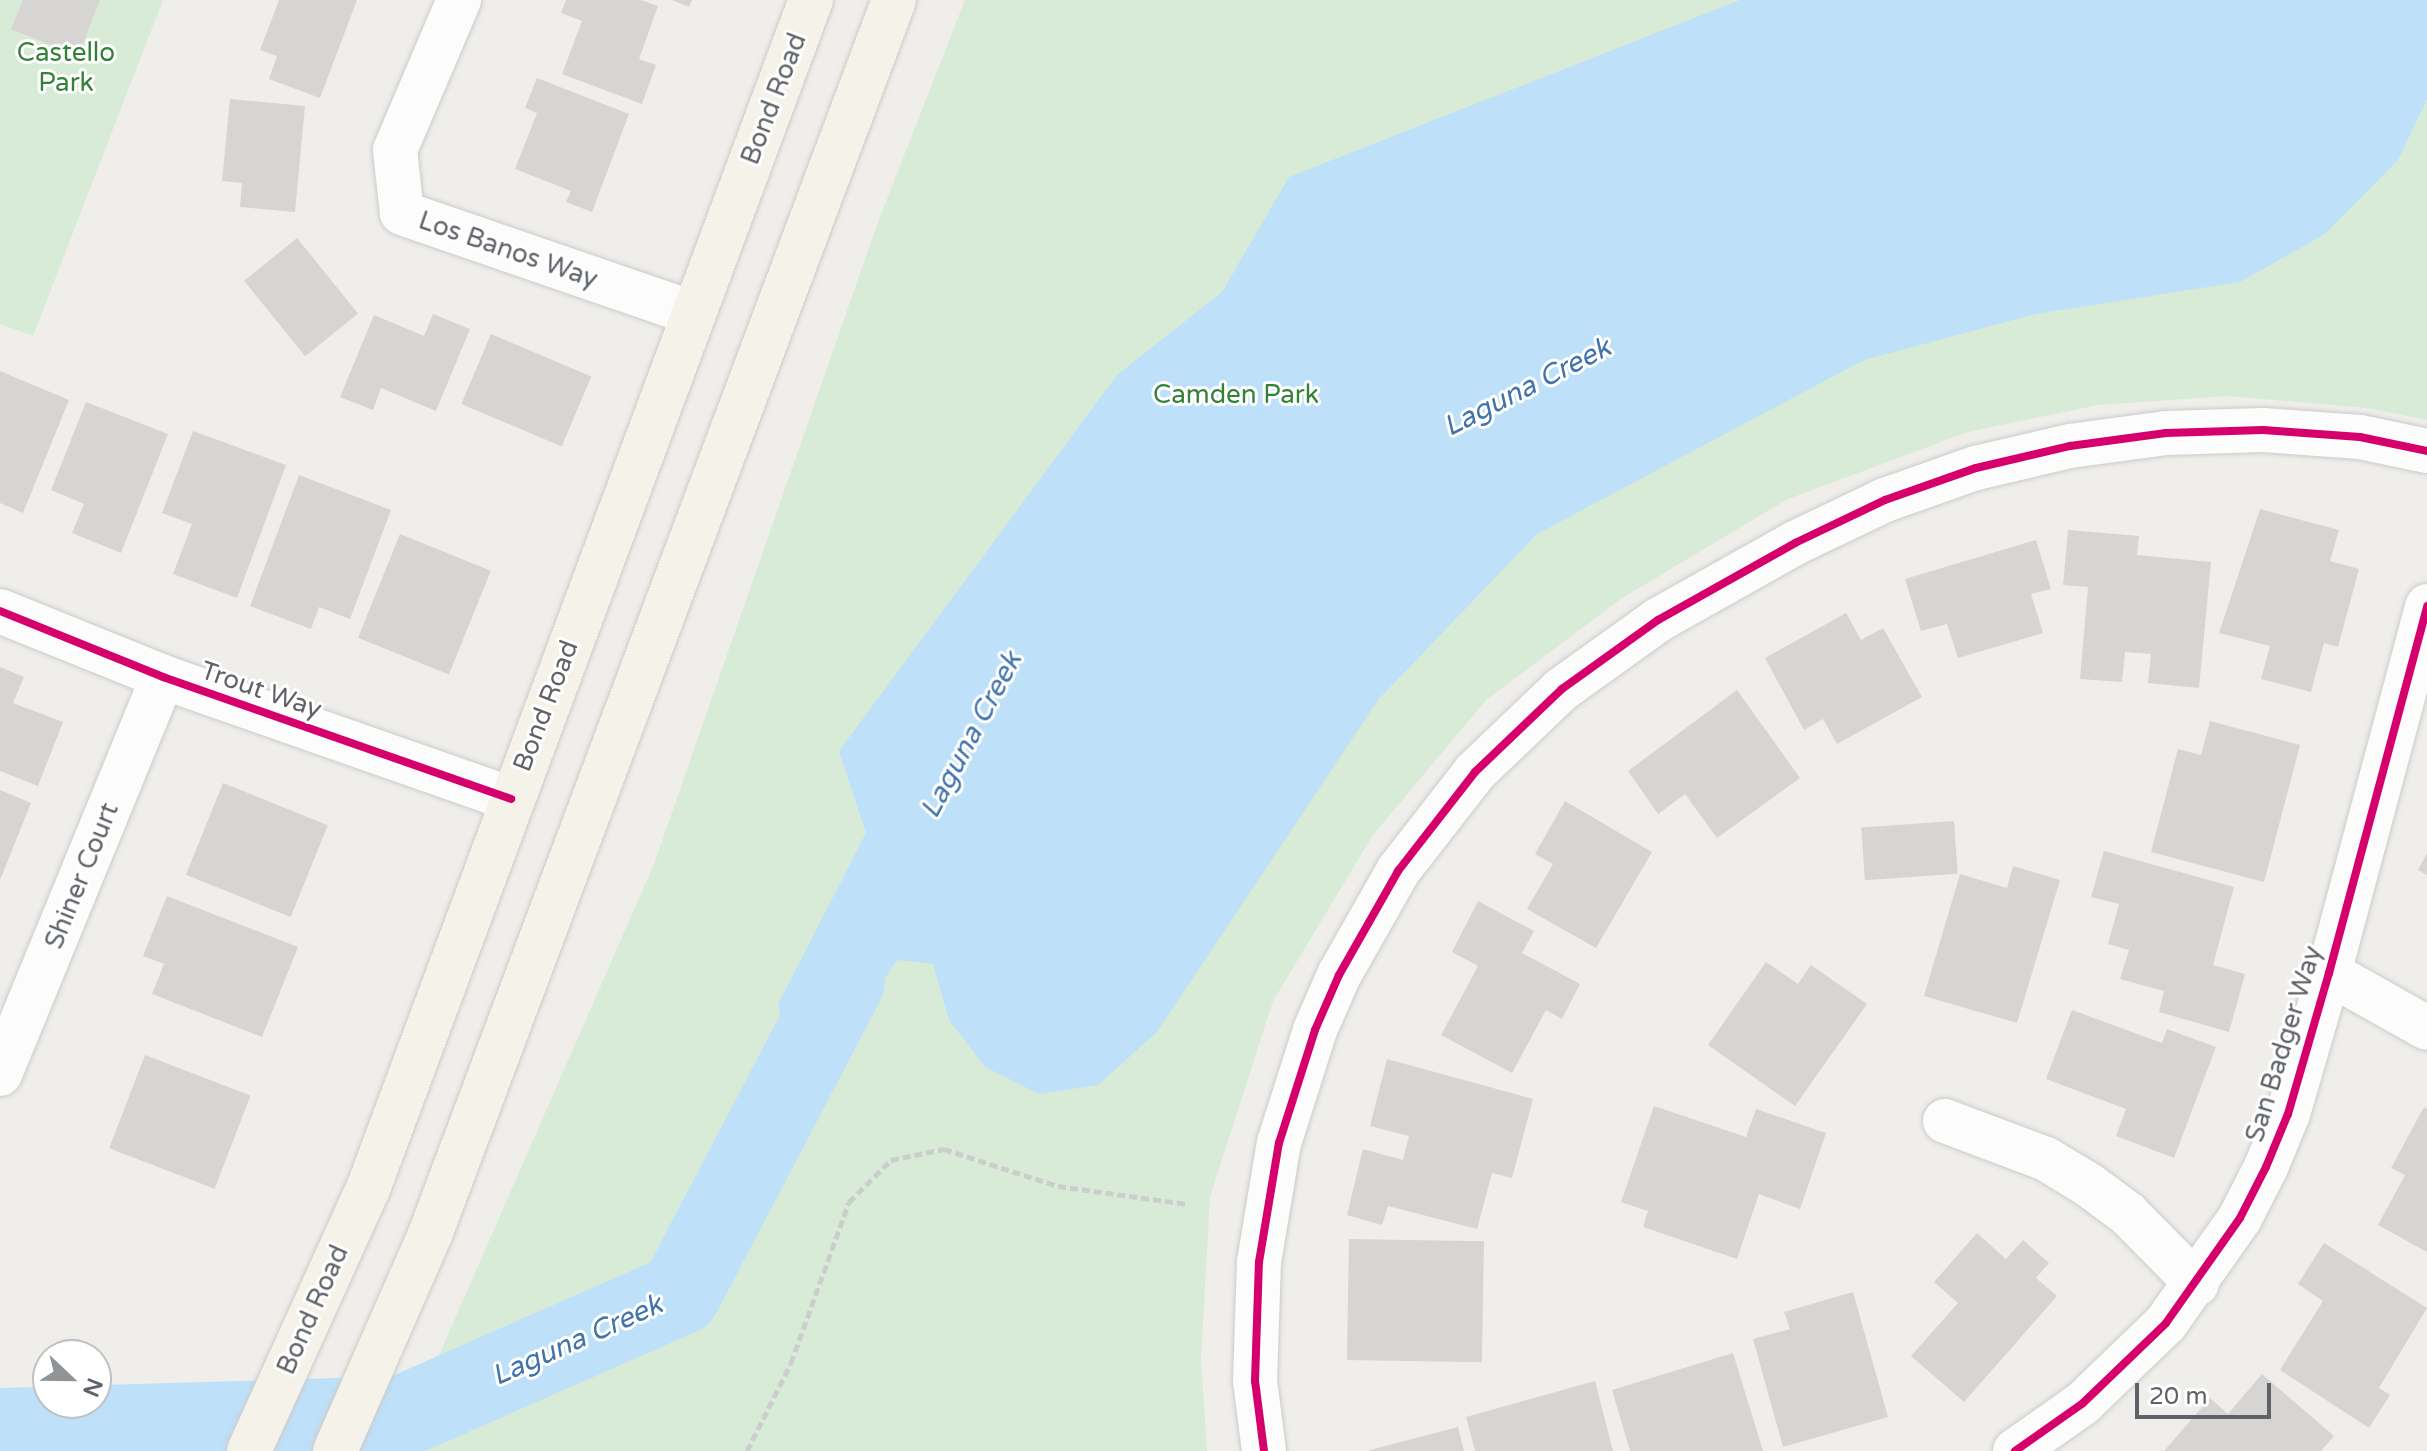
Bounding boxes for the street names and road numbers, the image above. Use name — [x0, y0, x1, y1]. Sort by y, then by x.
street label: Bond Road — [735, 29, 813, 169]
street label: Los Banos Way — [414, 205, 602, 295]
street label: Bond Road — [507, 636, 585, 776]
street label: Trout Way — [196, 655, 326, 725]
street label: Shiner Court — [39, 798, 125, 954]
street label: San Badger Way — [2239, 942, 2329, 1146]
street label: Bond Road — [271, 1241, 355, 1379]

